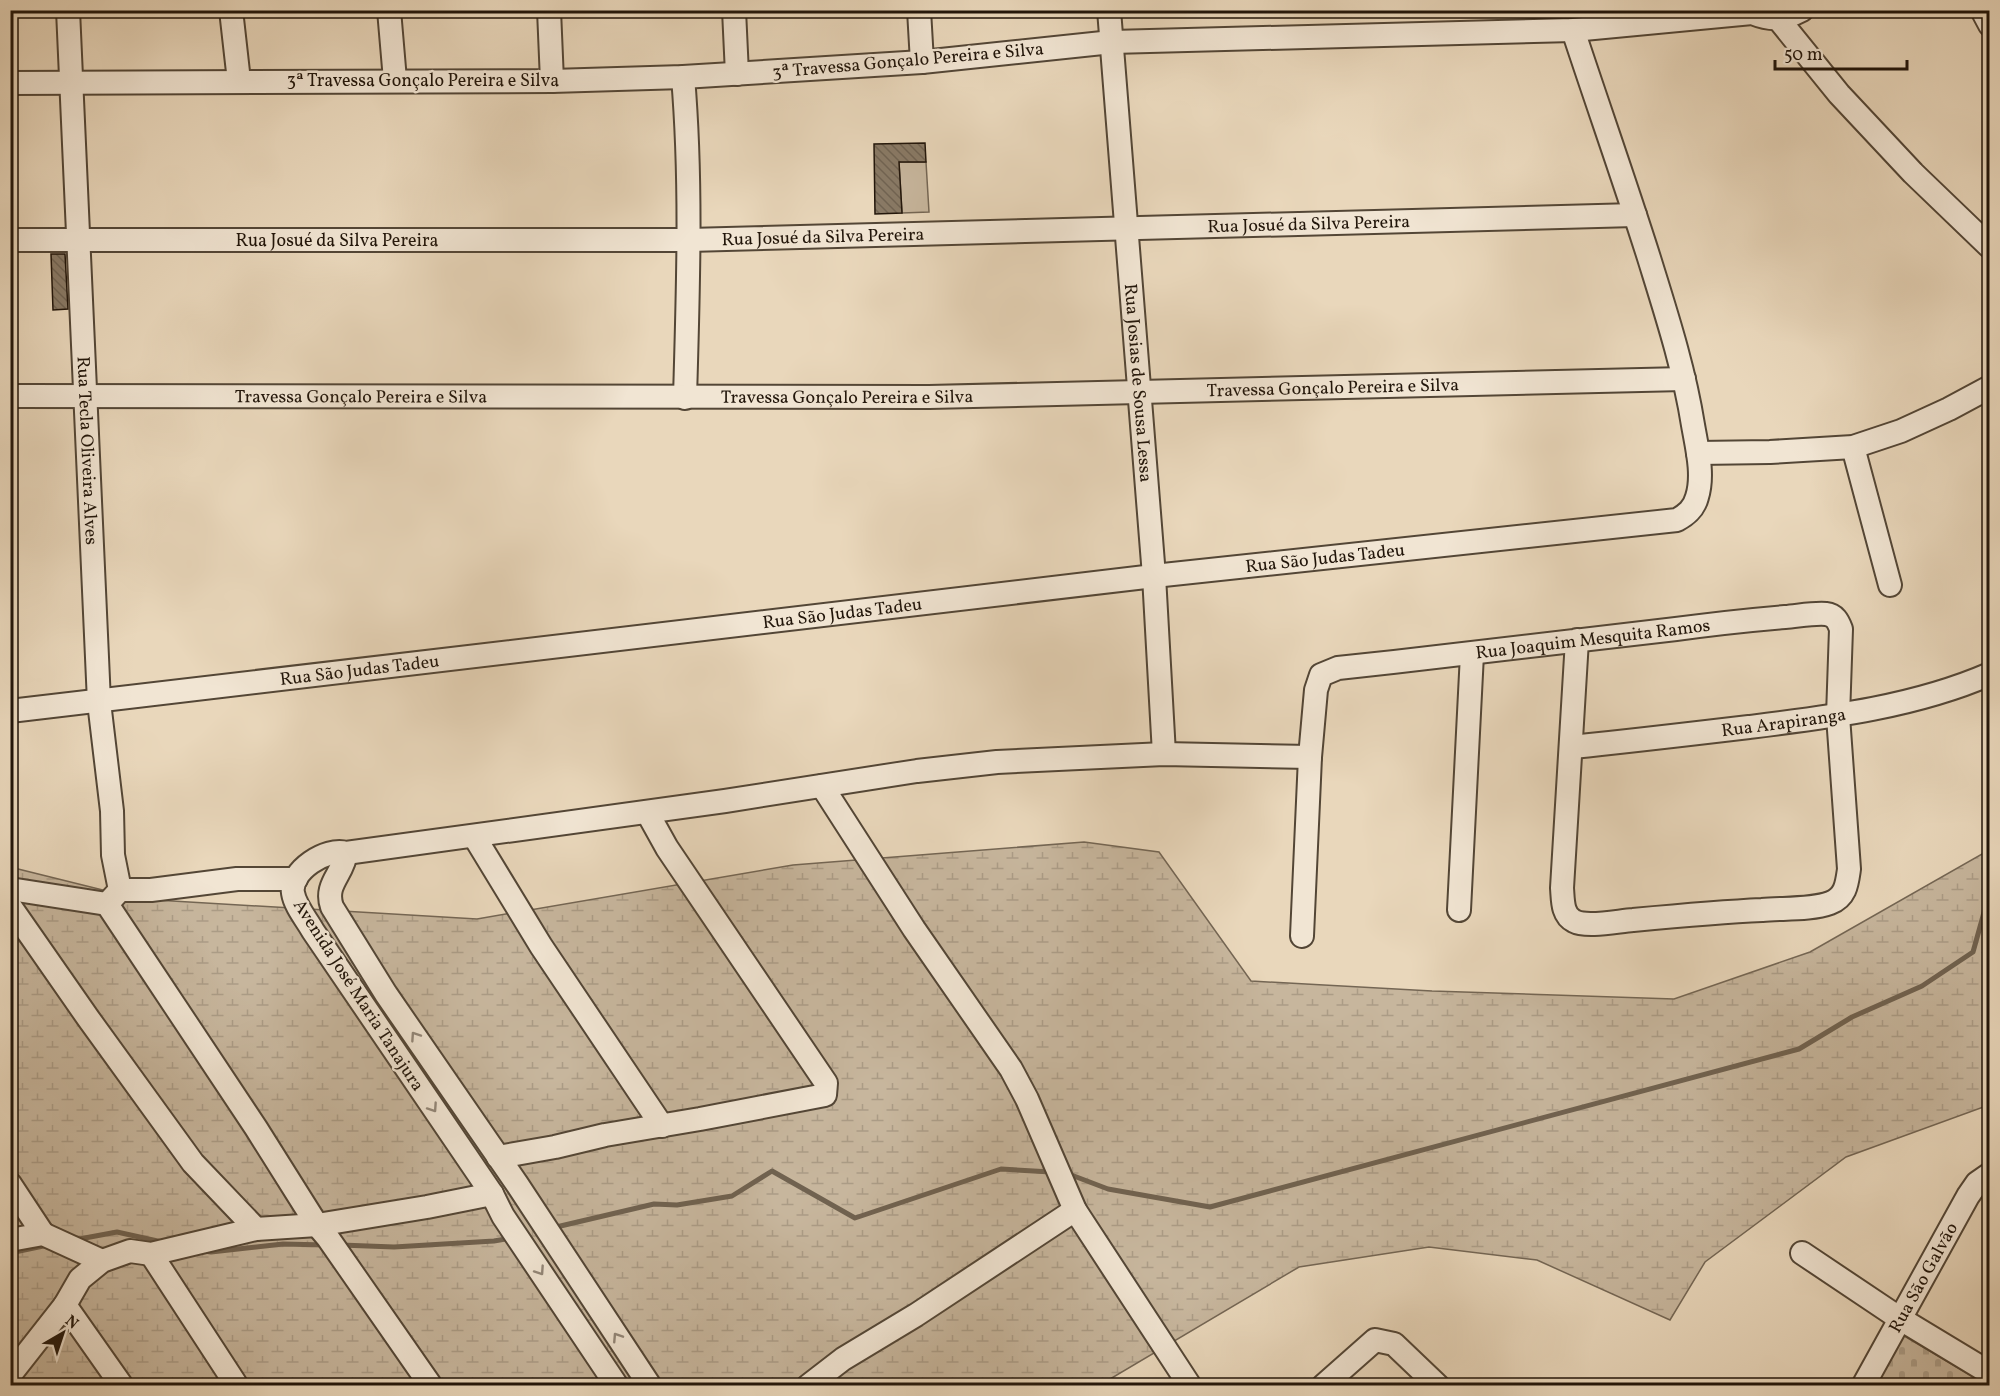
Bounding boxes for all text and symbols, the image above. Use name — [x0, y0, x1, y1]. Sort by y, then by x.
scale bar — [1775, 33, 1907, 71]
street label: 3ª Travessa Gonçalo Pereira e Silva — [771, 37, 1045, 86]
text: 50 m — [1784, 43, 1823, 68]
street label: 3ª Travessa Gonçalo Pereira e Silva — [287, 69, 559, 94]
street label: Rua Josué da Silva Pereira — [1207, 210, 1411, 240]
street label: Rua Josué da Silva Pereira — [721, 223, 925, 253]
street label: Rua Josué da Silva Pereira — [236, 229, 438, 254]
street label: Rua Josias de Sousa Lessa — [1117, 283, 1158, 483]
street label: Rua Tecla Oliveira Alves — [70, 356, 103, 546]
street label: Travessa Gonçalo Pereira e Silva — [1206, 373, 1459, 404]
street label: Travessa Gonçalo Pereira e Silva — [235, 385, 487, 411]
street label: Travessa Gonçalo Pereira e Silva — [721, 385, 974, 411]
street label: Rua São Judas Tadeu — [1244, 538, 1406, 580]
street label: Rua São Judas Tadeu — [761, 592, 924, 636]
street label: Rua Joaquim Mesquita Ramos — [1474, 614, 1712, 667]
street label: Rua São Judas Tadeu — [279, 649, 441, 693]
street label: Rua Arapiranga — [1720, 703, 1848, 744]
street label: Avenida José Maria Tanajura — [286, 895, 429, 1097]
one-way arrow — [411, 1031, 422, 1042]
one-way arrow — [426, 1101, 437, 1112]
street label: Rua São Galvão — [1884, 1218, 1965, 1338]
one-way arrow — [533, 1264, 544, 1275]
north arrow — [33, 1303, 93, 1363]
text: N — [60, 1311, 83, 1335]
one-way arrow — [614, 1332, 625, 1343]

